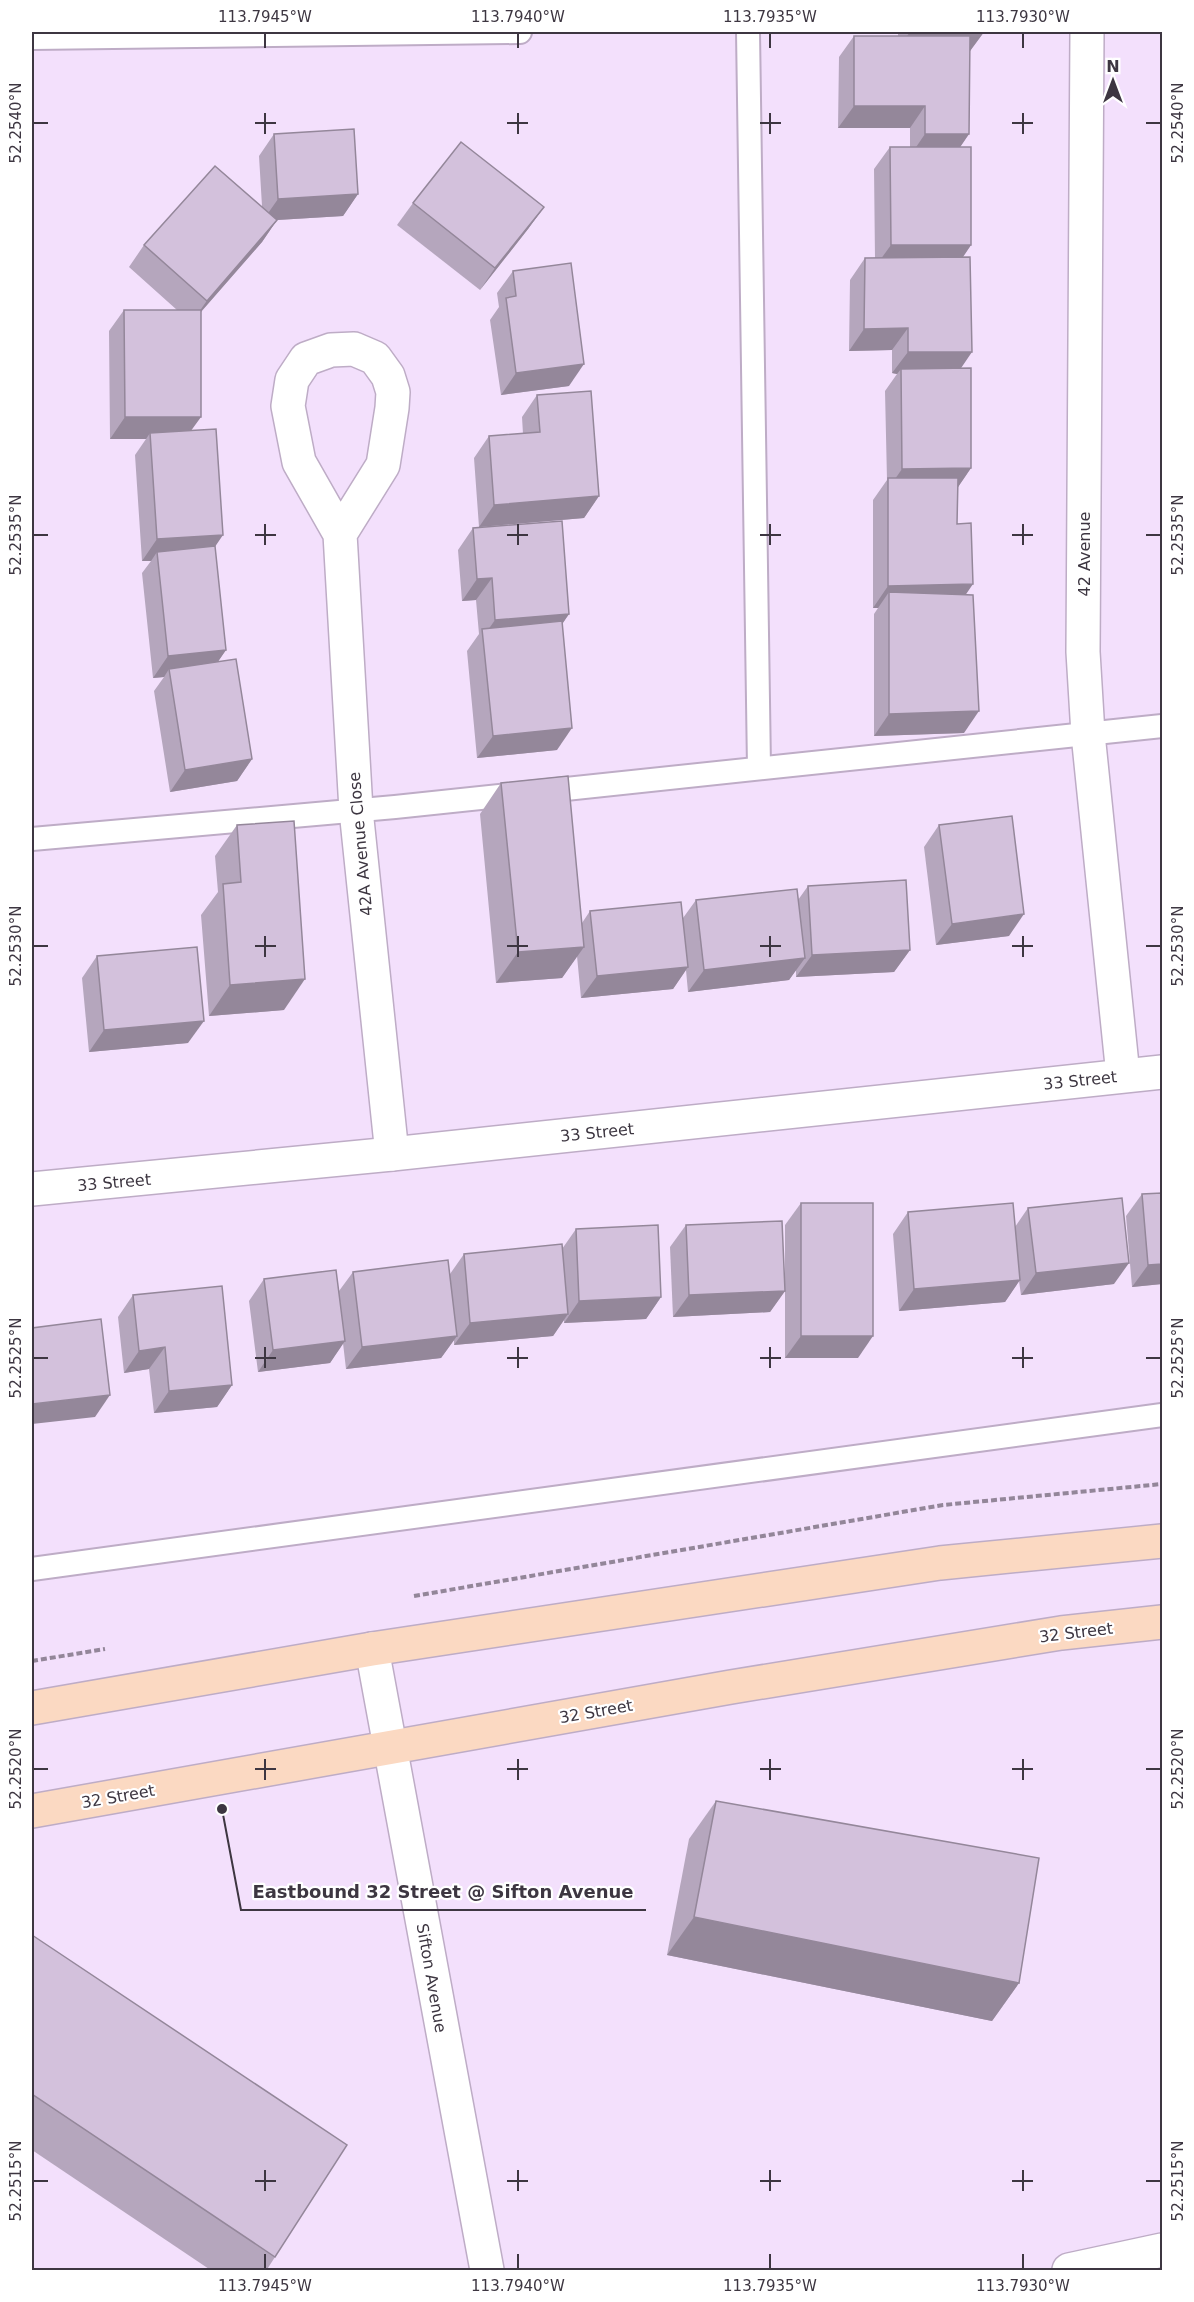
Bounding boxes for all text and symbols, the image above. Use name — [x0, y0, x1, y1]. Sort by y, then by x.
text: 113.7945°W — [218, 8, 312, 26]
text: 113.7940°W — [471, 8, 565, 26]
text: 113.7935°W — [723, 8, 817, 26]
text: 113.7930°W — [976, 8, 1070, 26]
north arrow — [1083, 51, 1143, 111]
text: N — [1106, 57, 1120, 76]
text: 52.2540°N — [7, 83, 25, 163]
text: 52.2540°N — [1169, 83, 1187, 163]
text: 52.2535°N — [7, 495, 25, 575]
text: 52.2535°N — [1169, 495, 1187, 575]
street label: 42 Avenue — [1075, 512, 1094, 596]
street label: 42A Avenue Close — [345, 771, 376, 917]
text: 52.2530°N — [7, 906, 25, 986]
text: 52.2530°N — [1169, 906, 1187, 986]
street label: 33 Street — [1042, 1067, 1118, 1094]
street label: 33 Street — [559, 1119, 635, 1146]
street label: 33 Street — [76, 1170, 152, 1195]
text: 52.2525°N — [7, 1318, 25, 1398]
text: 52.2525°N — [1169, 1318, 1187, 1398]
street label: 32 Street — [1038, 1619, 1114, 1646]
street label: 32 Street — [558, 1696, 634, 1727]
text: 52.2520°N — [7, 1729, 25, 1809]
text: 52.2520°N — [1169, 1729, 1187, 1809]
street label: 32 Street — [80, 1781, 156, 1812]
callout: Eastbound 32 Street @ Sifton Avenue — [241, 1874, 646, 1910]
text: Eastbound 32 Street @ Sifton Avenue — [252, 1881, 634, 1902]
street label: Sifton Avenue — [413, 1922, 450, 2034]
text: 52.2515°N — [7, 2141, 25, 2221]
text: 52.2515°N — [1169, 2141, 1187, 2221]
text: 113.7945°W — [218, 2277, 312, 2295]
text: 113.7940°W — [471, 2277, 565, 2295]
text: 113.7935°W — [723, 2277, 817, 2295]
text: 113.7930°W — [976, 2277, 1070, 2295]

